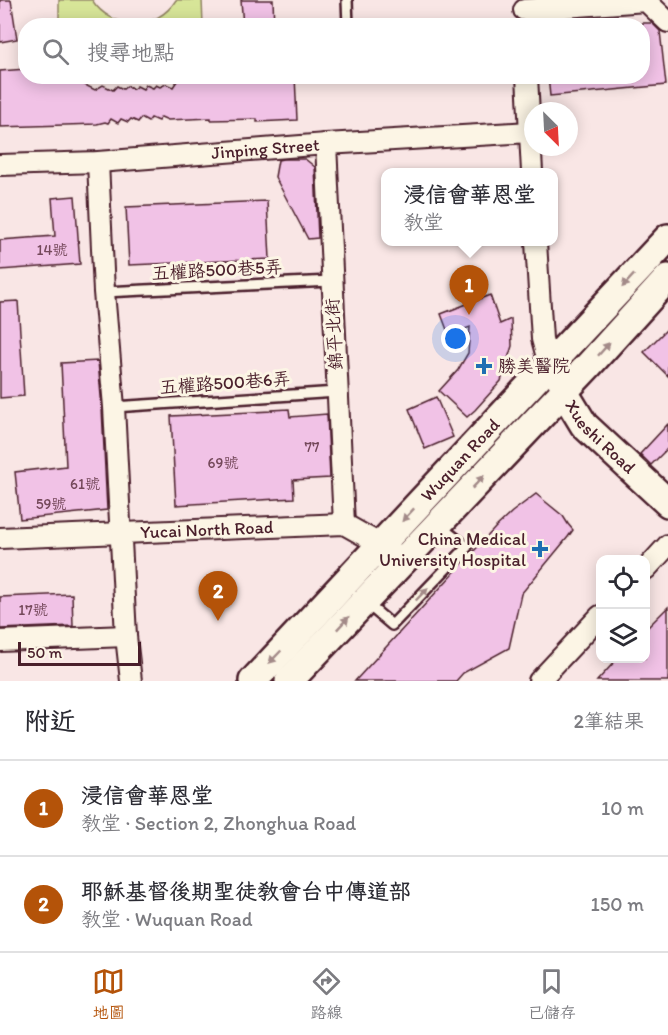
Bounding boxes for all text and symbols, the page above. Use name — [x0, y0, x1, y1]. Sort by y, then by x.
search box — [18, 18, 650, 84]
icon: search — [39, 35, 72, 68]
text: 搜尋地點 — [87, 39, 175, 66]
north arrow — [524, 102, 578, 156]
street label: Jinping Street — [210, 134, 321, 164]
popup — [381, 168, 558, 246]
text: 浸信會華恩堂 — [403, 181, 536, 208]
text: 教堂 — [403, 210, 443, 234]
house number: 14號 — [37, 241, 67, 259]
street label: 五權路500巷5弄 — [151, 256, 283, 284]
pin: 1 — [450, 266, 488, 315]
one-way arrow — [622, 273, 635, 288]
street label: 錦平北街 — [321, 297, 347, 371]
your location — [441, 324, 470, 353]
one-way arrow — [596, 342, 610, 356]
place label: 勝美醫院 — [498, 355, 570, 377]
marker: 勝美醫院 — [475, 357, 493, 375]
street label: 五權路500巷6弄 — [159, 367, 291, 399]
street label: Xueshi Road — [560, 395, 641, 479]
street label: Wuquan Road — [416, 414, 505, 506]
house number: 77 — [305, 438, 320, 456]
house number: 69號 — [208, 454, 238, 472]
house number: 61號 — [70, 475, 100, 493]
one-way arrow — [470, 475, 484, 489]
house number: 59號 — [36, 495, 66, 513]
one-way arrow — [402, 507, 416, 521]
street label: Yucai North Road — [140, 516, 274, 543]
place label: China Medical University Hospital — [379, 528, 526, 571]
marker: China Medical University Hospital — [531, 540, 549, 558]
map controls — [596, 555, 650, 663]
button: locate — [596, 555, 650, 609]
pin: 2 — [198, 572, 238, 621]
one-way arrow — [415, 586, 429, 601]
house number: 17號 — [18, 601, 48, 619]
button: layers — [596, 609, 650, 663]
one-way arrow — [336, 616, 350, 631]
scale bar — [18, 639, 141, 666]
text: 50 m — [27, 643, 62, 662]
one-way arrow — [269, 650, 283, 664]
text: 附近 — [24, 705, 76, 737]
text: 2筆結果 — [573, 709, 644, 733]
text: 浸信會華恩堂 — [81, 782, 213, 809]
text: 1 — [39, 796, 48, 820]
text: 10 m — [601, 796, 644, 820]
text: 教堂 · Section 2, Zhonghua Road — [81, 811, 356, 835]
text: 耶穌基督後期聖徒教會台中傳道部 — [81, 878, 411, 905]
text: 2 — [38, 892, 49, 916]
text: 150 m — [591, 892, 644, 916]
text: 教堂 · Wuquan Road — [81, 907, 253, 931]
tab: 地圖 — [92, 965, 125, 1023]
tab: 路線 — [310, 965, 343, 1023]
tab: 已儲存 — [528, 965, 576, 1023]

